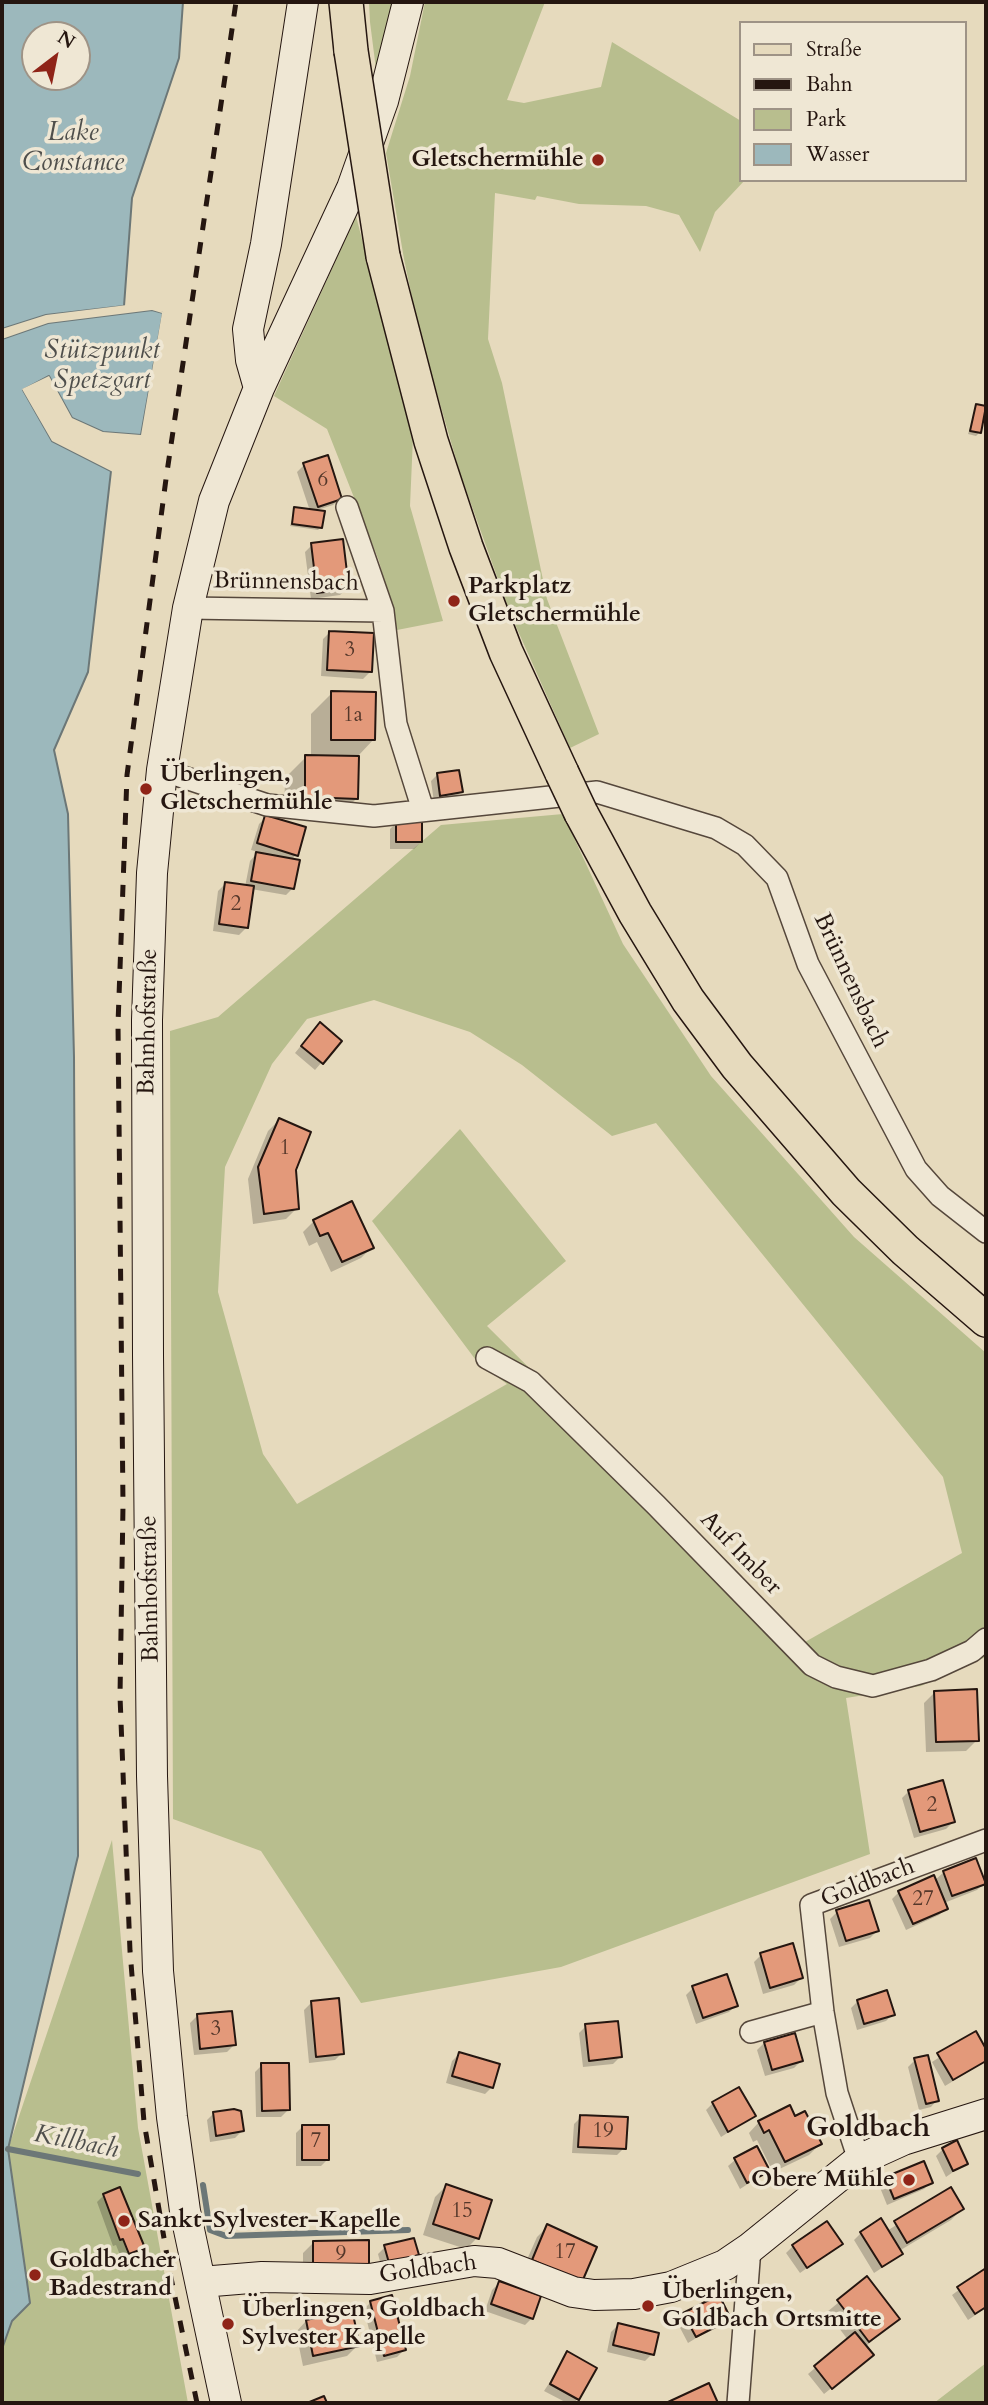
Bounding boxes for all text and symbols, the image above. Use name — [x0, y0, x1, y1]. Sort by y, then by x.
north arrow — [21, 21, 91, 91]
legend — [740, 21, 967, 182]
text: N — [52, 24, 80, 55]
text: Straße — [806, 35, 862, 64]
text: Bahn — [806, 70, 853, 99]
text: Park — [806, 105, 846, 134]
water label: Lake Constance — [22, 118, 124, 180]
text: Wasser — [806, 140, 870, 169]
place label: Gletschermühle — [411, 146, 584, 174]
marker: Gletschermühle — [590, 152, 606, 168]
water label: Stützpunkt Spetzgart — [44, 336, 160, 398]
house number: 6 — [318, 468, 328, 494]
street label: Brünnensbach — [213, 567, 359, 599]
place label: Parkplatz Gletschermühle — [468, 573, 641, 629]
marker: Parkplatz Gletschermühle — [446, 593, 462, 609]
house number: 3 — [345, 638, 355, 664]
house number: 1a — [343, 703, 363, 729]
place label: Überlingen, Gletschermühle — [160, 761, 333, 817]
marker: Überlingen, Gletschermühle — [138, 781, 154, 797]
house number: 2 — [231, 892, 241, 918]
street label: Brünnensbach — [806, 909, 894, 1053]
street label: Bahnhofstraße — [133, 948, 165, 1096]
house number: 1 — [280, 1136, 290, 1162]
street label: Auf Imber — [693, 1506, 787, 1602]
street label: Bahnhofstraße — [135, 1515, 167, 1663]
house number: 2 — [927, 1793, 937, 1819]
street label: Goldbach — [817, 1853, 919, 1915]
house number: 27 — [912, 1887, 934, 1913]
house number: 3 — [211, 2017, 221, 2043]
district label: Goldbach — [806, 2113, 930, 2147]
house number: 19 — [592, 2119, 614, 2145]
water label: Killbach — [31, 2120, 121, 2166]
house number: 7 — [311, 2129, 321, 2155]
place label: Obere Mühle — [751, 2166, 895, 2194]
marker: Obere Mühle — [901, 2172, 917, 2188]
house number: 15 — [451, 2199, 473, 2225]
place label: Sankt-Sylvester-Kapelle — [138, 2207, 401, 2235]
marker: Sankt-Sylvester-Kapelle — [116, 2213, 132, 2229]
house number: 17 — [554, 2240, 576, 2266]
house number: 9 — [336, 2242, 346, 2268]
place label: Goldbacher Badestrand — [49, 2247, 176, 2303]
street label: Goldbach — [377, 2249, 479, 2291]
marker: Goldbacher Badestrand — [27, 2267, 43, 2283]
place label: Überlingen, Goldbach Ortsmitte — [662, 2278, 882, 2334]
place label: Überlingen, Goldbach Sylvester Kapelle — [242, 2296, 486, 2352]
marker: Überlingen, Goldbach Ortsmitte — [640, 2298, 656, 2314]
marker: Überlingen, Goldbach Sylvester Kapelle — [220, 2316, 236, 2332]

